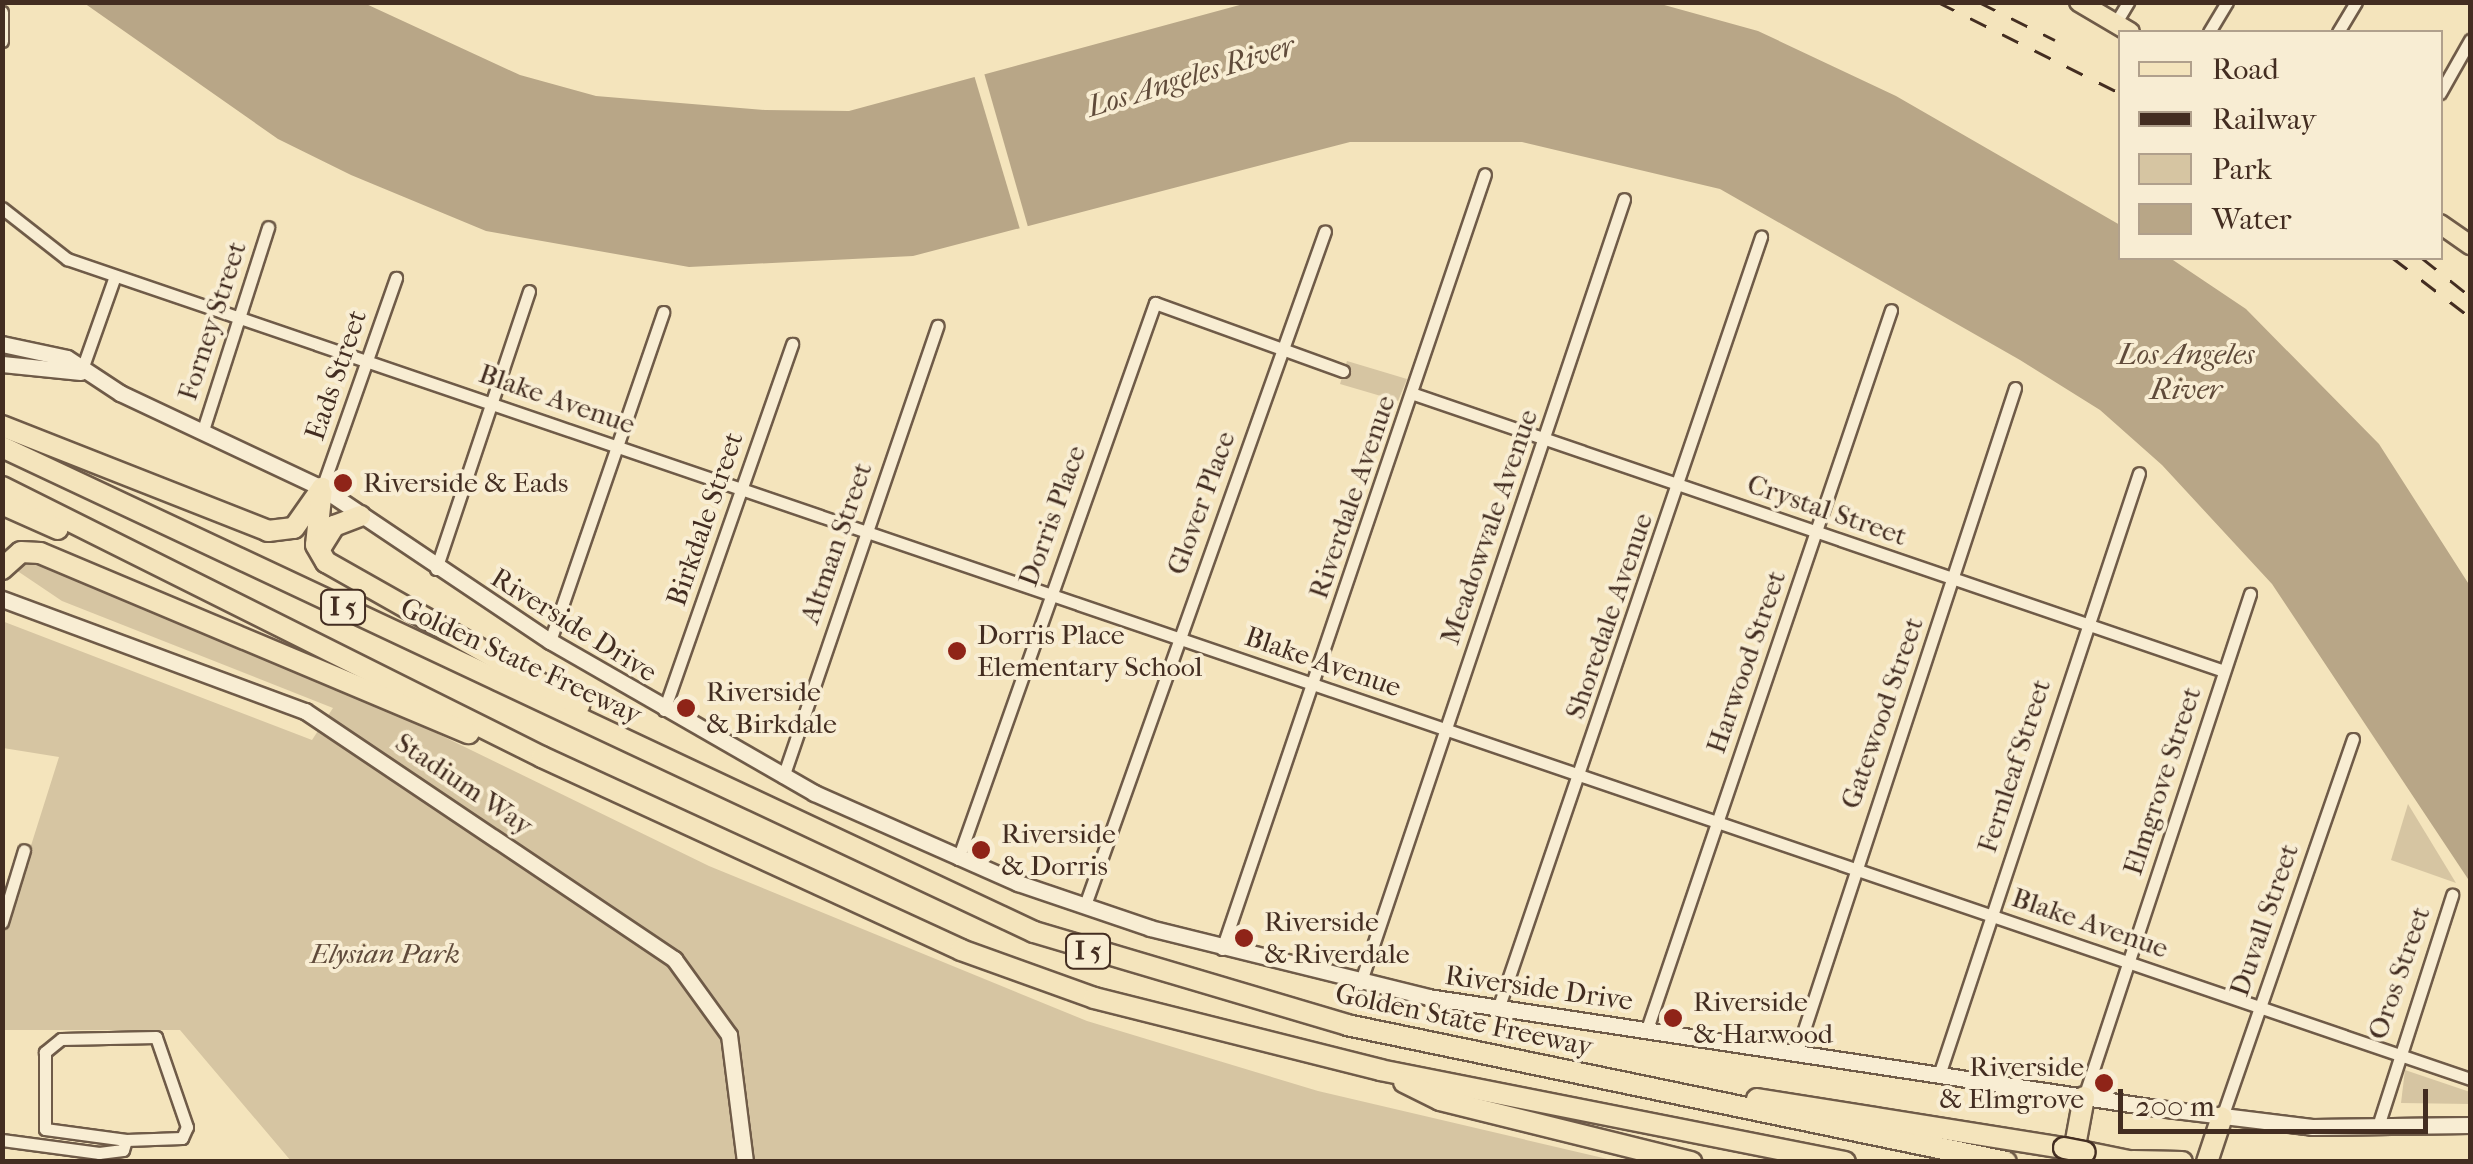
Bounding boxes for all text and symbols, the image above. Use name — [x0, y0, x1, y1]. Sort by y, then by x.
water label: Los Angeles River — [1083, 28, 1299, 126]
legend — [2118, 30, 2443, 260]
text: Road — [2212, 52, 2279, 87]
text: Railway — [2212, 102, 2316, 137]
text: Park — [2212, 152, 2272, 187]
text: Water — [2212, 202, 2292, 237]
street label: Forney Street — [171, 237, 253, 405]
street label: Eads Street — [298, 305, 374, 445]
water label: Los Angeles River — [2118, 337, 2254, 408]
street label: Blake Avenue — [474, 357, 640, 441]
street label: Riverdale Avenue — [1301, 391, 1403, 603]
street label: Meadowvale Avenue — [1433, 405, 1545, 649]
street label: Glover Place — [1160, 427, 1242, 579]
street label: Birkdale Street — [660, 428, 750, 610]
street label: Dorris Place — [1011, 441, 1093, 591]
street label: Altman Street — [793, 458, 879, 628]
place label: Riverside & Eads — [363, 466, 568, 500]
street label: Crystal Street — [1743, 467, 1911, 553]
marker: Riverside & Eads — [332, 472, 354, 494]
street label: Shoredale Avenue — [1558, 509, 1660, 723]
street label: Riverside Drive — [485, 561, 663, 689]
street label: Harwood Street — [1699, 566, 1793, 758]
road number: I 5 — [318, 587, 368, 627]
street label: Golden State Freeway — [395, 590, 647, 732]
street label: Gatewood Street — [1834, 613, 1930, 813]
place label: Dorris Place Elementary School — [977, 618, 1203, 684]
street label: Blake Avenue — [1240, 620, 1406, 704]
marker: Dorris Place Elementary School — [946, 640, 968, 662]
place label: Riverside & Birkdale — [706, 675, 837, 741]
street label: Fernleaf Street — [1970, 675, 2058, 857]
street label: Elmgrove Street — [2116, 683, 2208, 879]
marker: Riverside & Birkdale — [675, 697, 697, 719]
street label: Stadium Way — [389, 726, 539, 842]
place label: Riverside & Dorris — [1001, 817, 1116, 883]
marker: Riverside & Dorris — [970, 839, 992, 861]
street label: Duvall Street — [2222, 839, 2306, 1001]
street label: Blake Avenue — [2007, 881, 2173, 965]
street label: Oros Street — [2361, 902, 2437, 1044]
place label: Riverside & Riverdale — [1264, 905, 1410, 971]
marker: Riverside & Riverdale — [1233, 927, 1255, 949]
road number: I 5 — [1063, 931, 1113, 971]
park label: Elysian Park — [310, 937, 460, 971]
street label: Riverside Drive — [1443, 958, 1635, 1018]
street label: Golden State Freeway — [1332, 976, 1596, 1064]
place label: Riverside & Harwood — [1693, 985, 1833, 1051]
marker: Riverside & Harwood — [1662, 1007, 1684, 1029]
place label: Riverside & Elmgrove — [1939, 1050, 2084, 1116]
scale bar — [2123, 1069, 2433, 1131]
marker: Riverside & Elmgrove — [2093, 1072, 2115, 1094]
text: 200 m — [2135, 1089, 2215, 1124]

